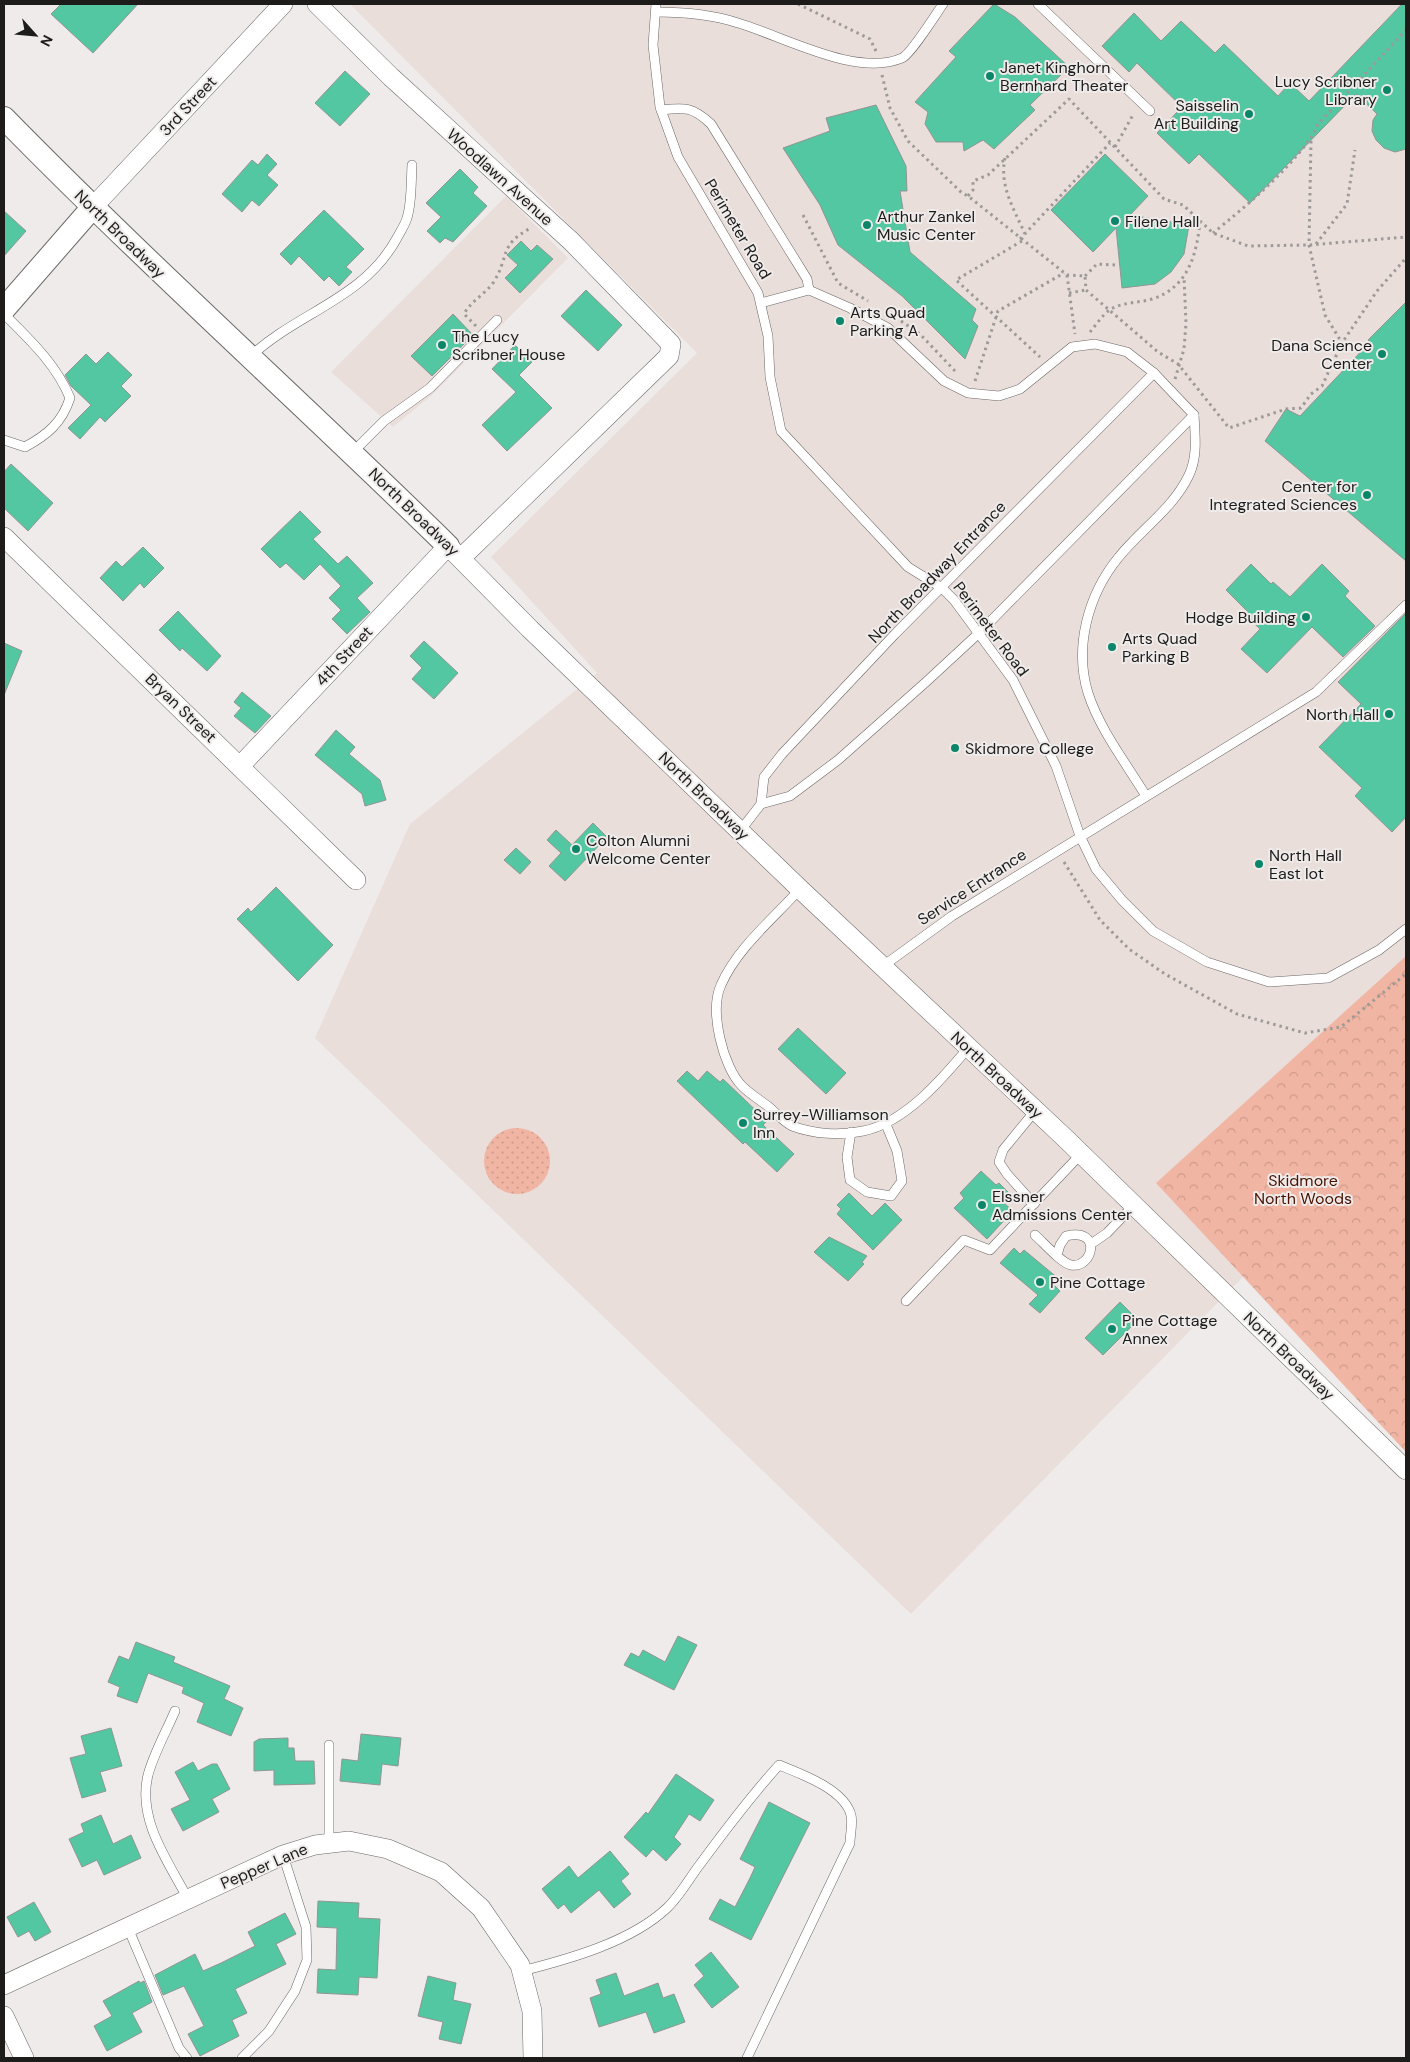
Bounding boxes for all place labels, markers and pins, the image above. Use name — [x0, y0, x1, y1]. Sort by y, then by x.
place label: Janet Kinghorn Bernhard Theater — [1000, 57, 1129, 96]
marker: Janet Kinghorn Bernhard Theater — [984, 70, 996, 82]
place label: Lucy Scribner Library — [1275, 71, 1377, 110]
marker: Lucy Scribner Library — [1381, 84, 1393, 96]
place label: Saisselin Art Building — [1154, 95, 1239, 134]
marker: Saisselin Art Building — [1243, 108, 1255, 120]
place label: Arthur Zankel Music Center — [877, 206, 976, 245]
place label: Filene Hall — [1125, 211, 1199, 232]
marker: Filene Hall — [1109, 215, 1121, 227]
marker: Arthur Zankel Music Center — [861, 219, 873, 231]
place label: Arts Quad Parking A — [850, 302, 925, 341]
marker: Arts Quad Parking A — [834, 315, 846, 327]
place label: The Lucy Scribner House — [452, 326, 565, 365]
place label: Dana Science Center — [1271, 335, 1372, 374]
marker: The Lucy Scribner House — [436, 339, 448, 351]
marker: Dana Science Center — [1376, 348, 1388, 360]
place label: Center for Integrated Sciences — [1209, 476, 1357, 515]
marker: Center for Integrated Sciences — [1361, 489, 1373, 501]
place label: Hodge Building — [1185, 607, 1296, 628]
marker: Hodge Building — [1300, 611, 1312, 623]
place label: Arts Quad Parking B — [1122, 628, 1197, 667]
marker: Arts Quad Parking B — [1106, 641, 1118, 653]
place label: North Hall — [1306, 704, 1379, 725]
marker: North Hall — [1383, 708, 1395, 720]
place label: Skidmore College — [965, 738, 1094, 759]
marker: Skidmore College — [949, 742, 961, 754]
place label: Colton Alumni Welcome Center — [586, 830, 710, 869]
marker: Colton Alumni Welcome Center — [570, 843, 582, 855]
place label: North Hall East lot — [1269, 845, 1342, 884]
marker: North Hall East lot — [1253, 858, 1265, 870]
place label: Surrey-Williamson Inn — [753, 1104, 889, 1143]
marker: Surrey-Williamson Inn — [737, 1117, 749, 1129]
place label: Elssner Admissions Center — [992, 1186, 1132, 1225]
marker: Elssner Admissions Center — [976, 1199, 988, 1211]
place label: Pine Cottage — [1050, 1272, 1145, 1293]
marker: Pine Cottage — [1034, 1276, 1046, 1288]
place label: Pine Cottage Annex — [1122, 1310, 1217, 1349]
marker: Pine Cottage Annex — [1106, 1323, 1118, 1335]

